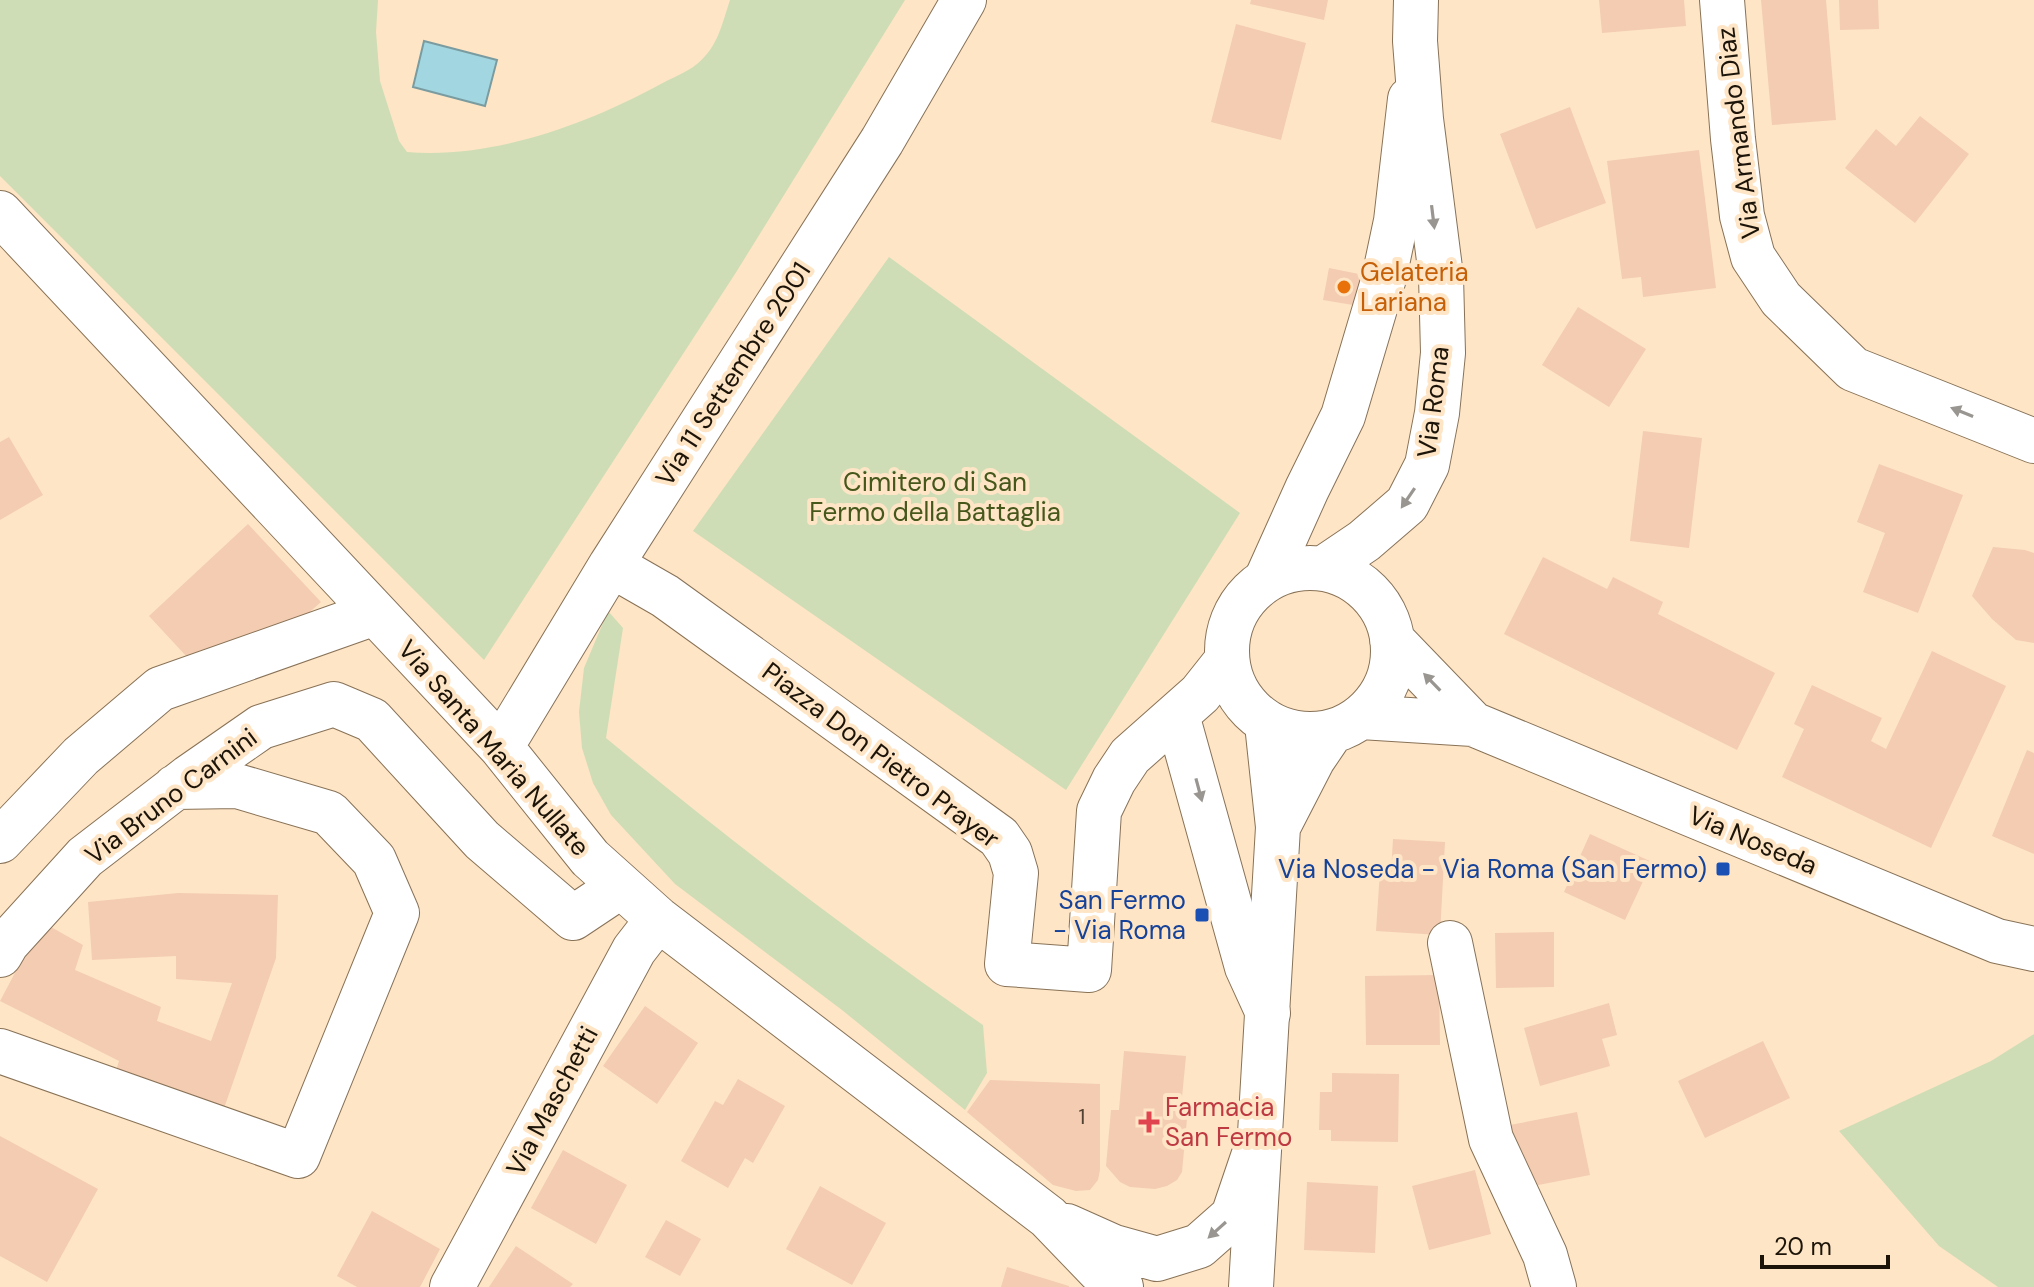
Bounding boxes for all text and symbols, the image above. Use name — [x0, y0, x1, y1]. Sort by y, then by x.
street label: Via Armando Diaz — [1708, 25, 1768, 241]
one-way arrow — [1427, 205, 1440, 230]
street label: Via 11 Settembre 2001 — [648, 255, 818, 493]
place label: Gelateria Lariana — [1360, 255, 1469, 319]
marker: Gelateria Lariana — [1335, 278, 1353, 296]
street label: Via Roma — [1409, 344, 1457, 460]
one-way arrow — [1950, 405, 1974, 418]
park label: Cimitero di San Fermo della Battaglia — [809, 465, 1061, 529]
one-way arrow — [1400, 487, 1416, 509]
street label: Via Santa Maria Nullate — [391, 633, 597, 863]
street label: Piazza Don Pietro Prayer — [755, 654, 1007, 856]
one-way arrow — [1423, 673, 1442, 692]
street label: Via Bruno Carnini — [78, 720, 264, 872]
one-way arrow — [1193, 778, 1206, 802]
street label: Via Noseda — [1684, 798, 1822, 882]
place label: Via Noseda - Via Roma (San Fermo) — [1278, 852, 1707, 886]
marker: Via Noseda - Via Roma (San Fermo) — [1714, 860, 1732, 878]
place label: San Fermo - Via Roma — [1053, 883, 1186, 947]
marker: San Fermo - Via Roma — [1193, 906, 1211, 924]
street label: Via Maschetti — [498, 1020, 606, 1182]
place label: Farmacia San Fermo — [1165, 1090, 1292, 1154]
house number: 1 — [1079, 1102, 1085, 1131]
marker: Farmacia San Fermo — [1140, 1113, 1158, 1131]
scale bar — [1762, 1219, 1888, 1269]
one-way arrow — [1207, 1221, 1226, 1239]
text: 20 m — [1774, 1231, 1832, 1262]

